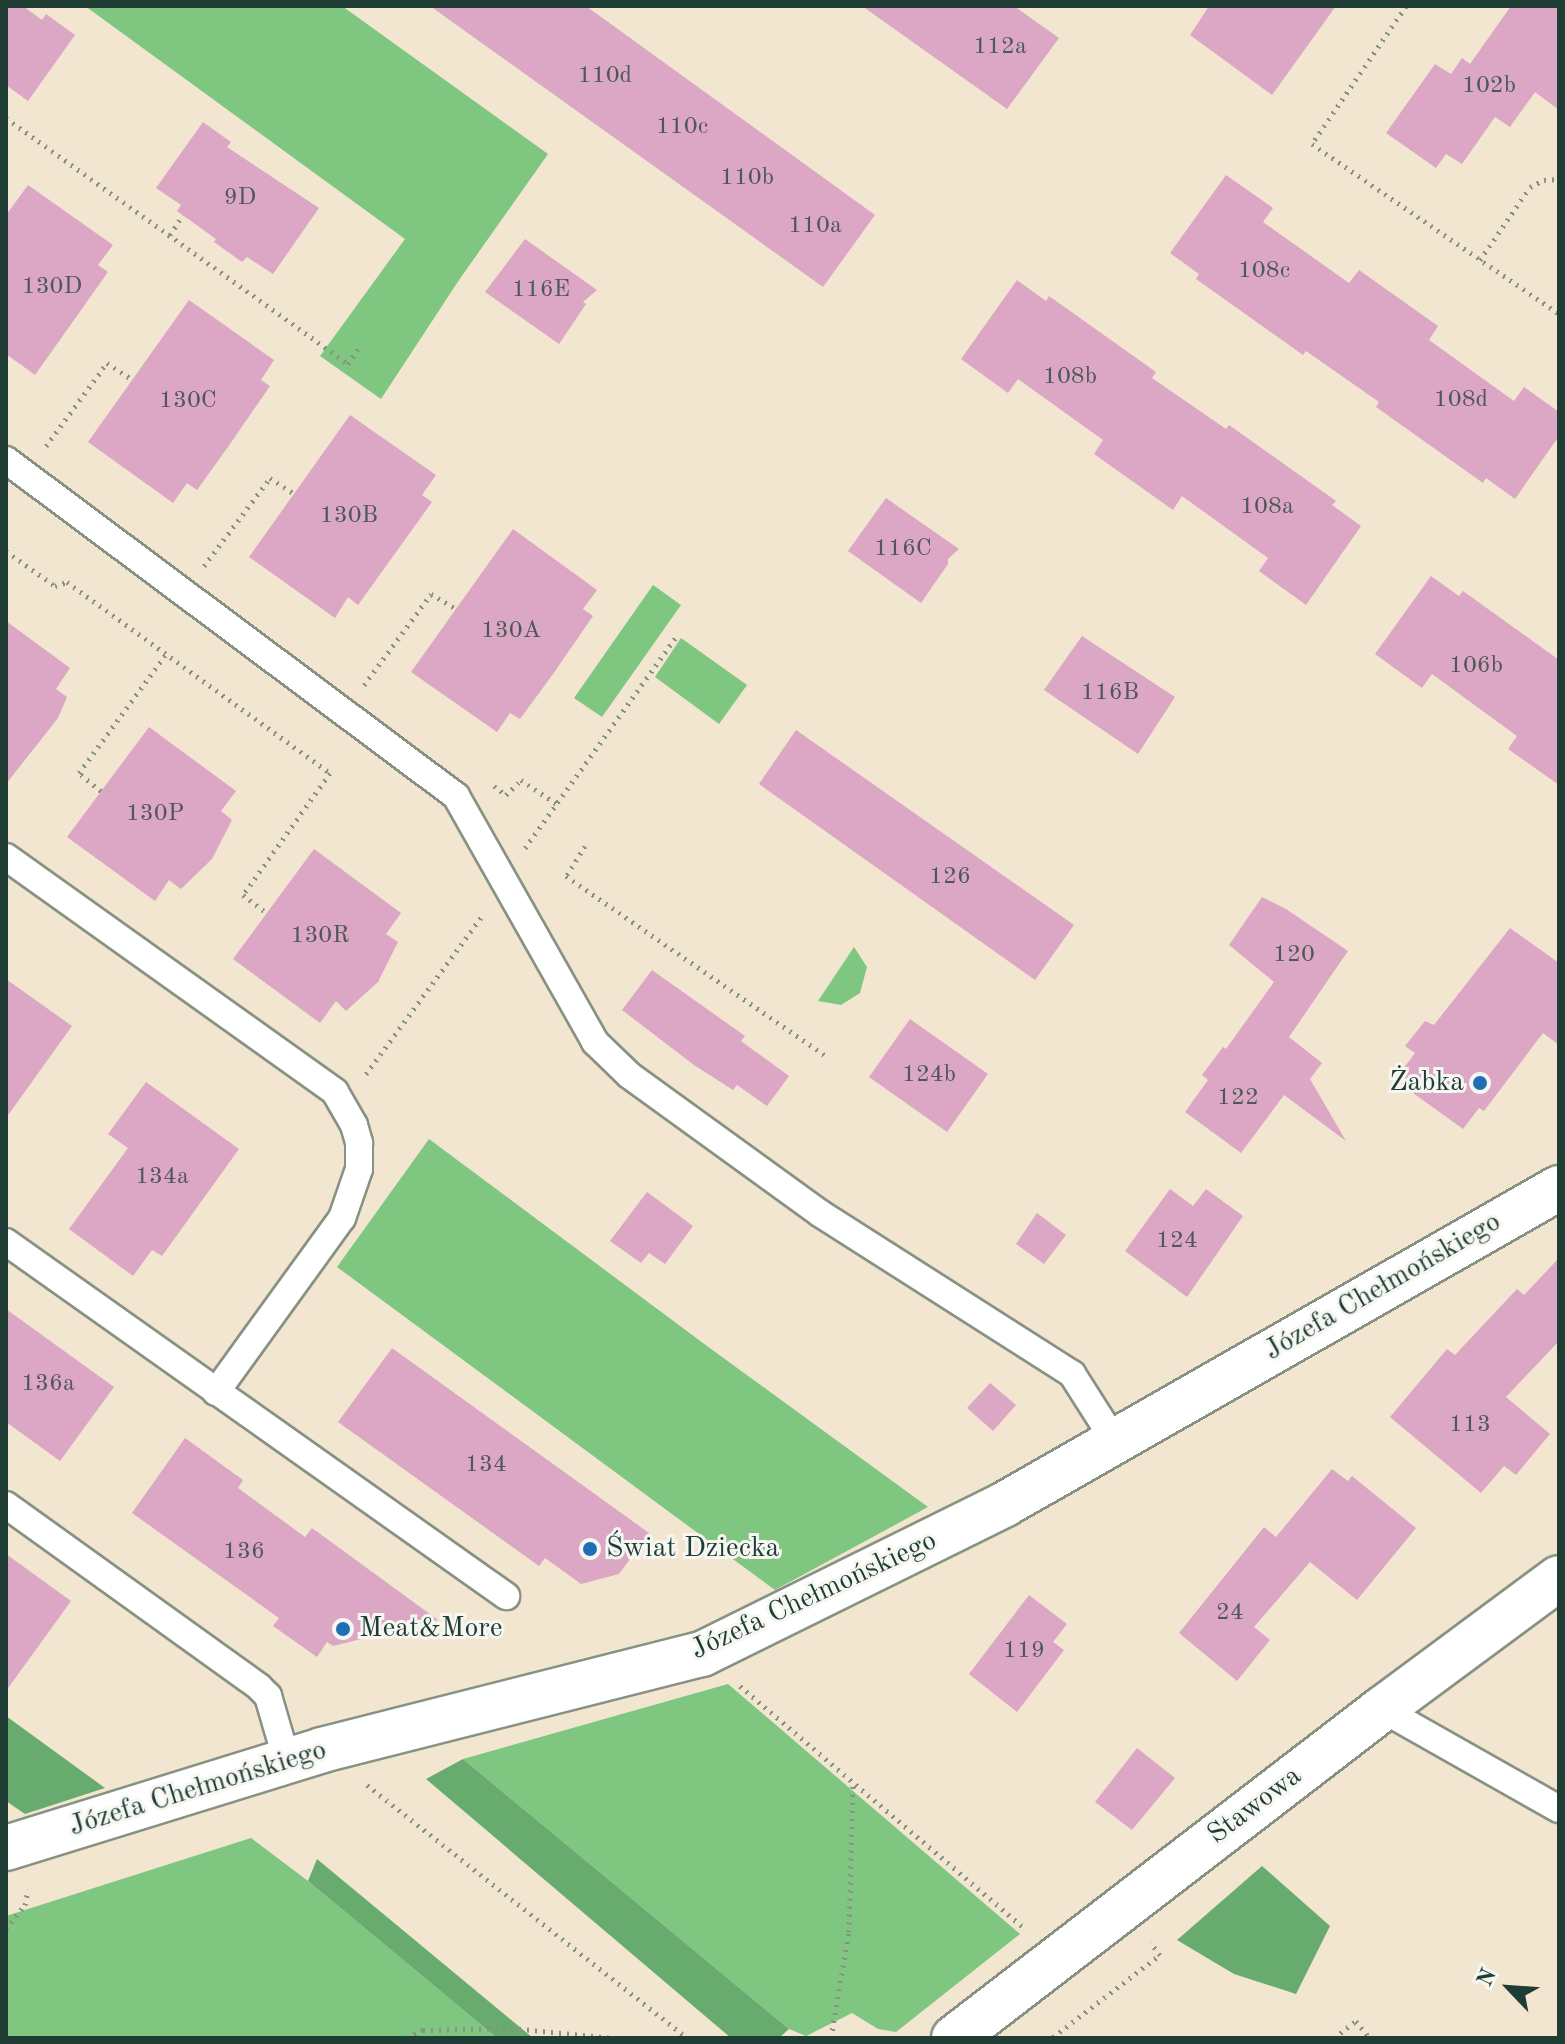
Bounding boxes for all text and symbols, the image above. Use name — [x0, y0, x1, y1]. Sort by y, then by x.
house number: 112a — [973, 34, 1027, 62]
house number: 110d — [578, 63, 632, 91]
house number: 102b — [1462, 73, 1516, 101]
house number: 110c — [656, 114, 708, 142]
house number: 110b — [720, 165, 774, 193]
house number: 9D — [224, 185, 256, 213]
house number: 110a — [788, 213, 842, 241]
house number: 108c — [1238, 258, 1290, 286]
house number: 130D — [22, 274, 82, 302]
house number: 116E — [512, 277, 570, 305]
house number: 108b — [1043, 364, 1097, 392]
house number: 108d — [1434, 387, 1488, 415]
house number: 130C — [159, 388, 217, 416]
house number: 108a — [1240, 494, 1294, 522]
house number: 130B — [320, 503, 378, 531]
house number: 116C — [874, 536, 932, 564]
house number: 130A — [481, 618, 541, 646]
house number: 106b — [1449, 653, 1503, 681]
house number: 116B — [1081, 680, 1139, 708]
house number: 130P — [126, 801, 184, 829]
house number: 126 — [929, 864, 971, 892]
house number: 130R — [291, 923, 349, 951]
house number: 120 — [1273, 942, 1315, 970]
house number: 124b — [902, 1062, 956, 1090]
place label: Żabka — [1389, 1066, 1464, 1100]
marker: Żabka — [1471, 1074, 1489, 1092]
house number: 122 — [1217, 1085, 1259, 1113]
house number: 134a — [135, 1164, 189, 1192]
street label: Józefa Chełmońskiego — [1259, 1206, 1507, 1368]
house number: 124 — [1156, 1228, 1198, 1256]
house number: 136a — [21, 1371, 75, 1399]
house number: 113 — [1449, 1412, 1491, 1440]
house number: 134 — [465, 1452, 507, 1480]
street label: Józefa Chełmońskiego — [686, 1524, 942, 1668]
place label: Świat Dziecka — [606, 1532, 779, 1566]
house number: 136 — [223, 1539, 265, 1567]
marker: Świat Dziecka — [581, 1540, 599, 1558]
house number: 24 — [1216, 1600, 1244, 1628]
place label: Meat&More — [359, 1612, 503, 1646]
marker: Meat&More — [334, 1620, 352, 1638]
house number: 119 — [1003, 1638, 1045, 1666]
street label: Józefa Chełmońskiego — [65, 1734, 331, 1844]
street label: Stawowa — [1201, 1760, 1309, 1852]
north arrow — [1469, 1948, 1549, 2028]
text: N — [1474, 1966, 1501, 1990]

